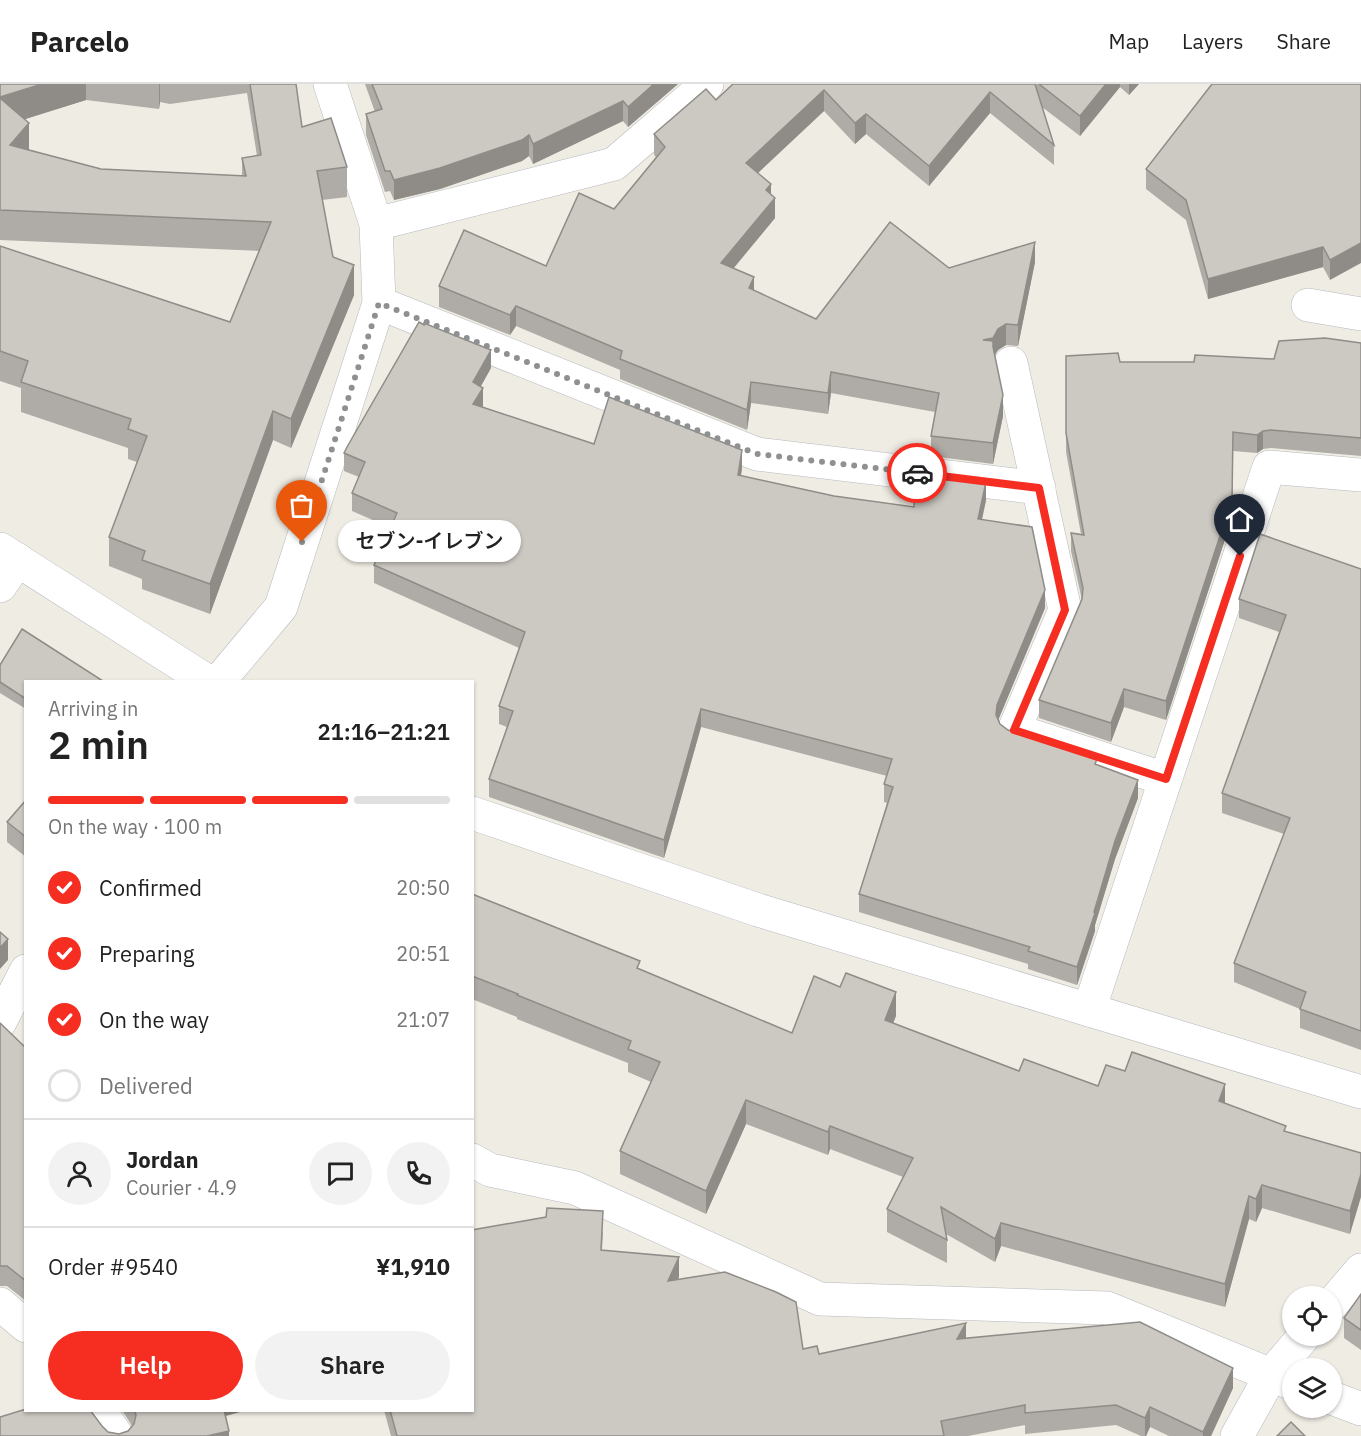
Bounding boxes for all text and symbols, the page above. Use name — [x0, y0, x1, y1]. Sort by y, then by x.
text: Parcelo — [30, 23, 129, 60]
text: Map — [1109, 27, 1149, 55]
text: Layers — [1182, 27, 1244, 55]
text: Share — [1277, 27, 1331, 55]
courier — [887, 443, 947, 503]
icon: car — [901, 457, 934, 490]
pin — [276, 480, 327, 542]
icon: bag — [285, 489, 318, 522]
pin — [1214, 494, 1265, 556]
icon: home — [1223, 503, 1256, 536]
callout: セブン-イレブン — [338, 521, 521, 563]
text: セブン-イレブン — [355, 527, 504, 554]
text: Arriving in — [48, 695, 138, 722]
text: 21:16–21:21 — [317, 717, 450, 746]
text: 2 min — [48, 719, 149, 770]
text: On the way · 100 m — [48, 813, 222, 840]
icon: check — [48, 871, 81, 904]
text: Confirmed — [99, 873, 202, 902]
text: 20:50 — [396, 874, 450, 901]
icon: check — [48, 937, 81, 970]
text: Preparing — [99, 939, 194, 968]
text: 20:51 — [396, 940, 450, 967]
icon: check — [48, 1003, 81, 1036]
text: On the way — [99, 1005, 209, 1034]
text: 21:07 — [396, 1006, 450, 1033]
text: Delivered — [99, 1071, 193, 1100]
button: person — [48, 1142, 111, 1205]
button: chat — [309, 1142, 372, 1205]
button: phone — [387, 1142, 450, 1205]
text: Jordan — [126, 1145, 199, 1174]
text: Courier · 4.9 — [126, 1174, 237, 1201]
text: Order #9540 — [48, 1252, 178, 1281]
text: ¥1,910 — [376, 1252, 450, 1281]
map controls — [1282, 1286, 1342, 1418]
button: locate — [1282, 1286, 1342, 1346]
button: Help — [48, 1331, 243, 1400]
button: Share — [255, 1331, 450, 1400]
button: layers — [1282, 1358, 1342, 1418]

